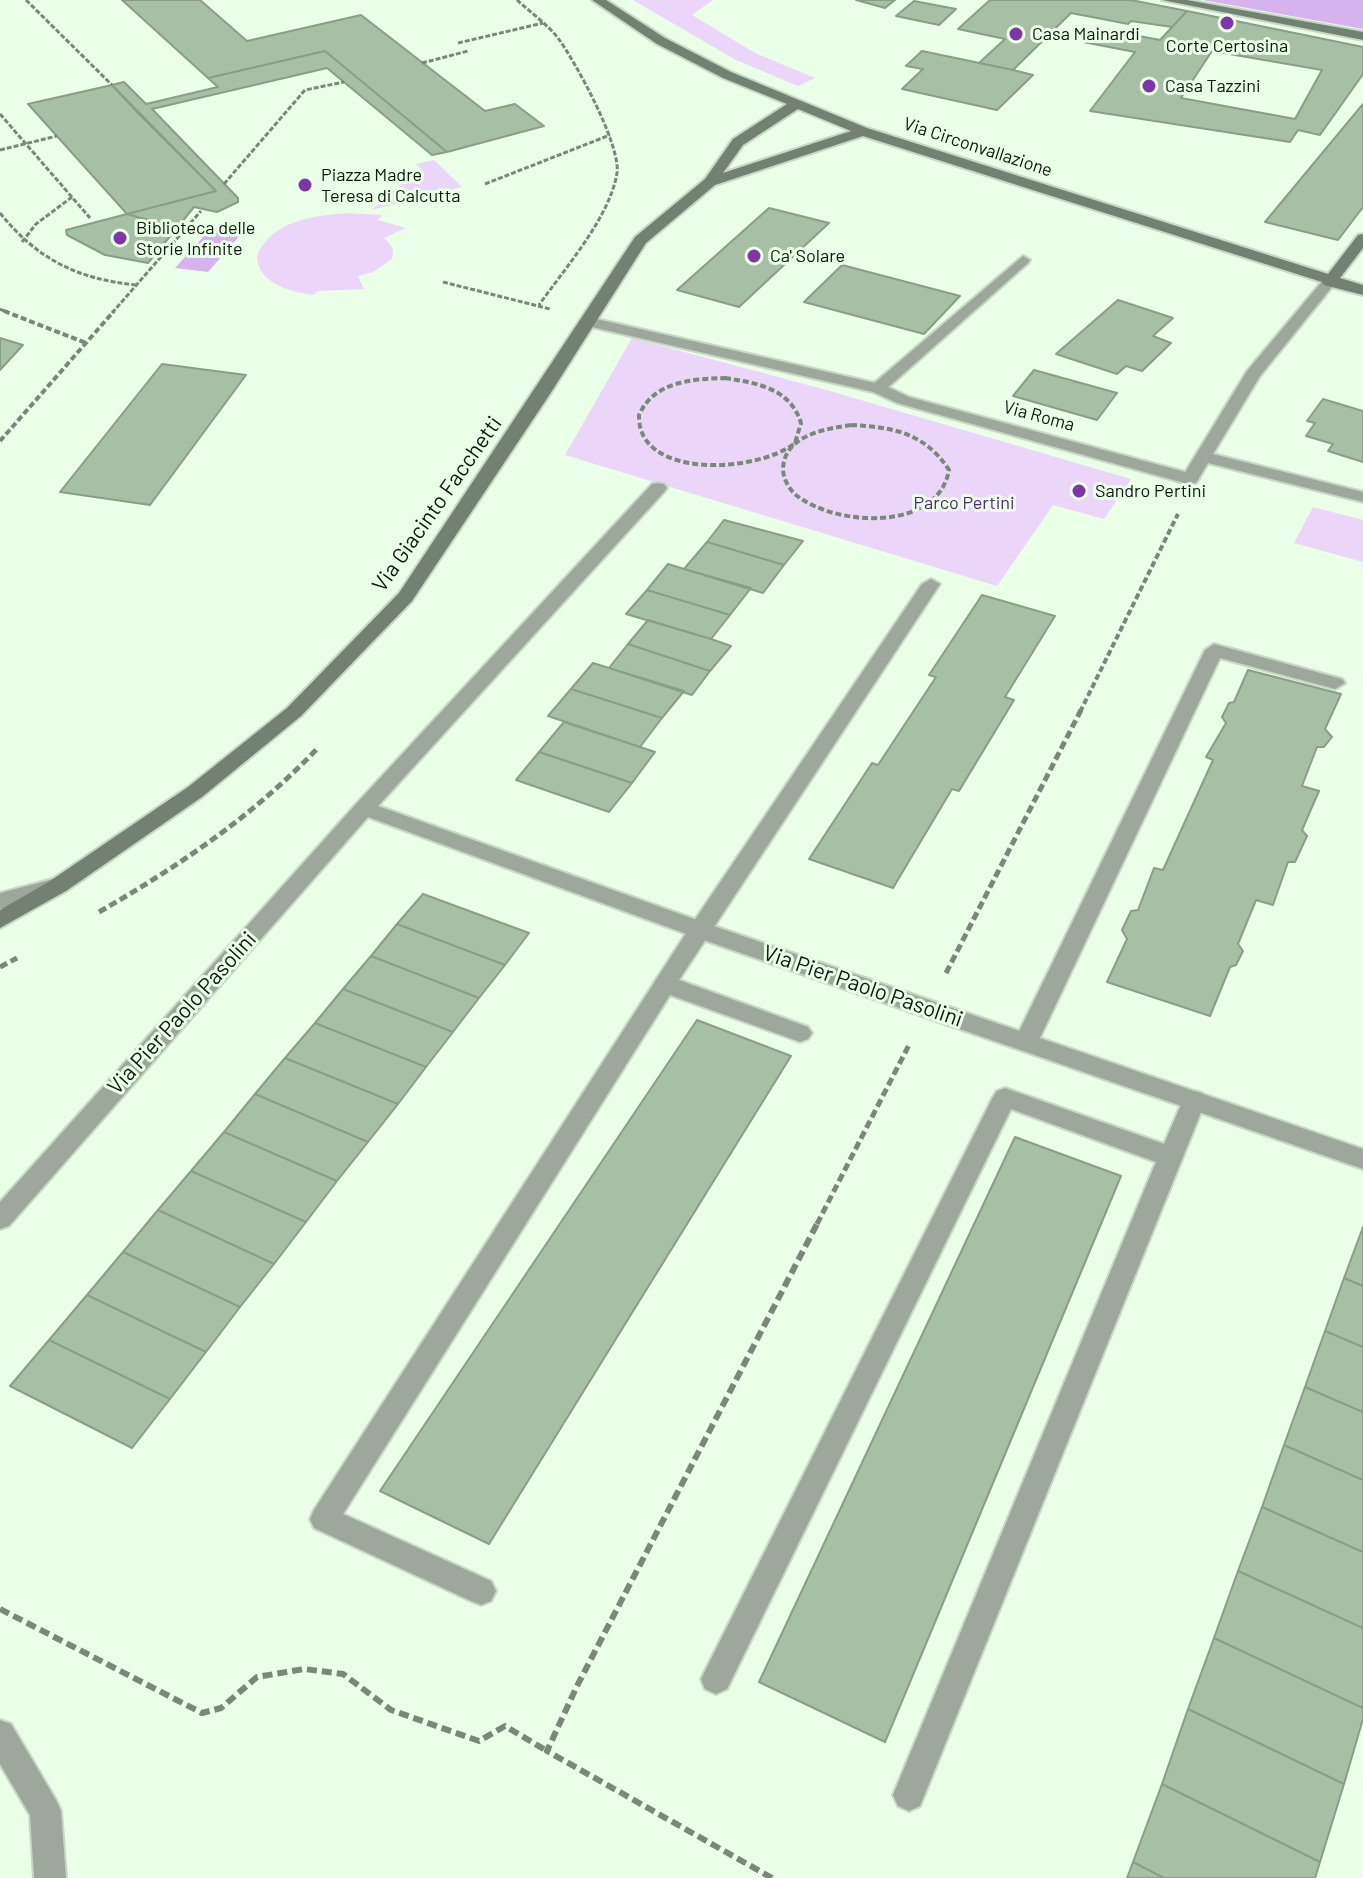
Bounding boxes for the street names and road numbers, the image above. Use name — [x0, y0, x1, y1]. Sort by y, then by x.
street label: Via Circonvallazione — [901, 113, 1055, 181]
street label: Via Roma — [1001, 396, 1077, 436]
street label: Via Giacinto Facchetti — [366, 411, 508, 597]
street label: Via Pier Paolo Pasolini — [102, 926, 262, 1100]
street label: Via Pier Paolo Pasolini — [760, 939, 966, 1033]

